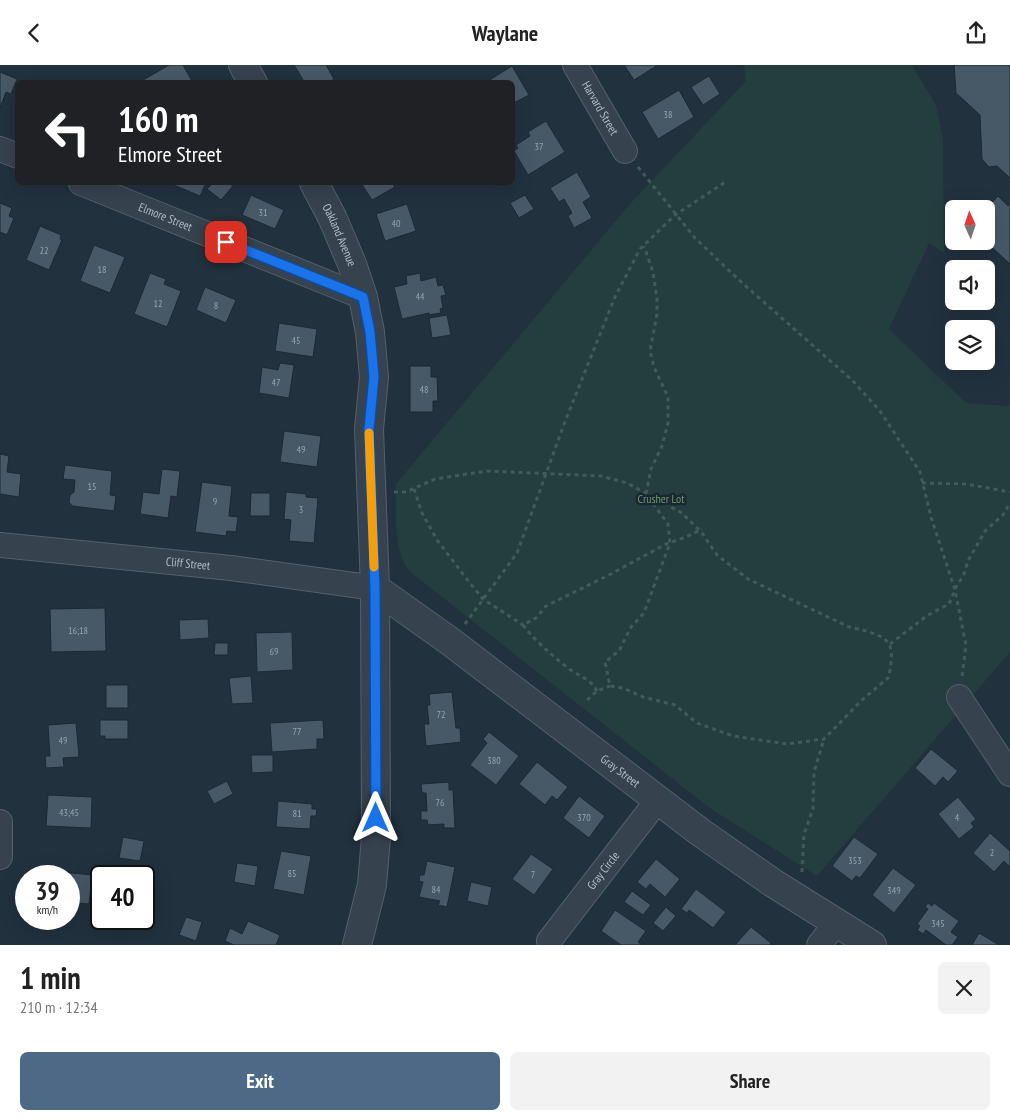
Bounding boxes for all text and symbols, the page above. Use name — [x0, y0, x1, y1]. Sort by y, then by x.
icon: back — [20, 19, 48, 47]
text: Waylane — [472, 19, 538, 47]
icon: share — [962, 19, 990, 47]
street label: Harvard Street — [579, 78, 622, 138]
text: 160 m — [118, 96, 199, 142]
icon: left — [35, 100, 100, 165]
house number: 38 — [664, 108, 673, 121]
text: Elmore Street — [118, 140, 222, 168]
house number: 37 — [535, 140, 544, 153]
street label: Elmore Street — [136, 199, 195, 234]
north arrow — [945, 200, 995, 250]
map controls — [945, 200, 995, 370]
street label: Oakland Avenue — [319, 201, 360, 268]
house number: 31 — [259, 206, 268, 219]
house number: 40 — [392, 217, 401, 230]
pin — [205, 221, 247, 263]
icon: arrive — [212, 228, 240, 256]
house number: 22 — [40, 244, 49, 257]
button: sound — [945, 260, 995, 310]
house number: 18 — [98, 263, 107, 276]
house number: 44 — [416, 290, 425, 303]
house number: 12 — [154, 297, 163, 310]
house number: 8 — [214, 299, 218, 312]
button: layers — [945, 320, 995, 370]
house number: 45 — [292, 334, 301, 347]
house number: 47 — [272, 376, 281, 389]
house number: 48 — [420, 383, 429, 396]
house number: 49 — [297, 443, 306, 456]
house number: 15 — [88, 480, 97, 493]
park label: Crusher Lot — [638, 491, 685, 506]
house number: 9 — [213, 495, 217, 508]
house number: 3 — [299, 503, 303, 516]
street label: Cliff Street — [165, 554, 212, 573]
house number: 16;18 — [68, 624, 88, 637]
house number: 69 — [270, 645, 279, 658]
house number: 72 — [437, 708, 446, 721]
house number: 77 — [293, 725, 302, 738]
house number: 49 — [59, 734, 68, 747]
street label: Gray Street — [598, 751, 644, 791]
house number: 380 — [487, 754, 501, 767]
position arrow — [349, 791, 401, 843]
house number: 76 — [436, 796, 445, 809]
house number: 43;45 — [59, 806, 79, 819]
house number: 81 — [293, 807, 302, 820]
house number: 370 — [577, 811, 591, 824]
house number: 4 — [955, 811, 960, 824]
house number: 2 — [990, 846, 994, 859]
street label: Gray Circle — [584, 848, 622, 892]
house number: 353 — [848, 854, 862, 867]
speed limit sign: 40 — [90, 865, 155, 930]
house number: 85 — [288, 867, 297, 880]
house number: 7 — [531, 868, 535, 881]
text: 39 — [36, 875, 59, 907]
house number: 84 — [432, 883, 441, 896]
house number: 349 — [887, 884, 901, 897]
text: km/h — [37, 902, 58, 917]
house number: 345 — [931, 917, 945, 930]
text: 1 min — [20, 958, 81, 997]
button: close — [938, 962, 990, 1014]
text: 210 m · 12:34 — [20, 997, 98, 1017]
button: Exit — [20, 1052, 500, 1110]
button: Share — [510, 1052, 990, 1110]

